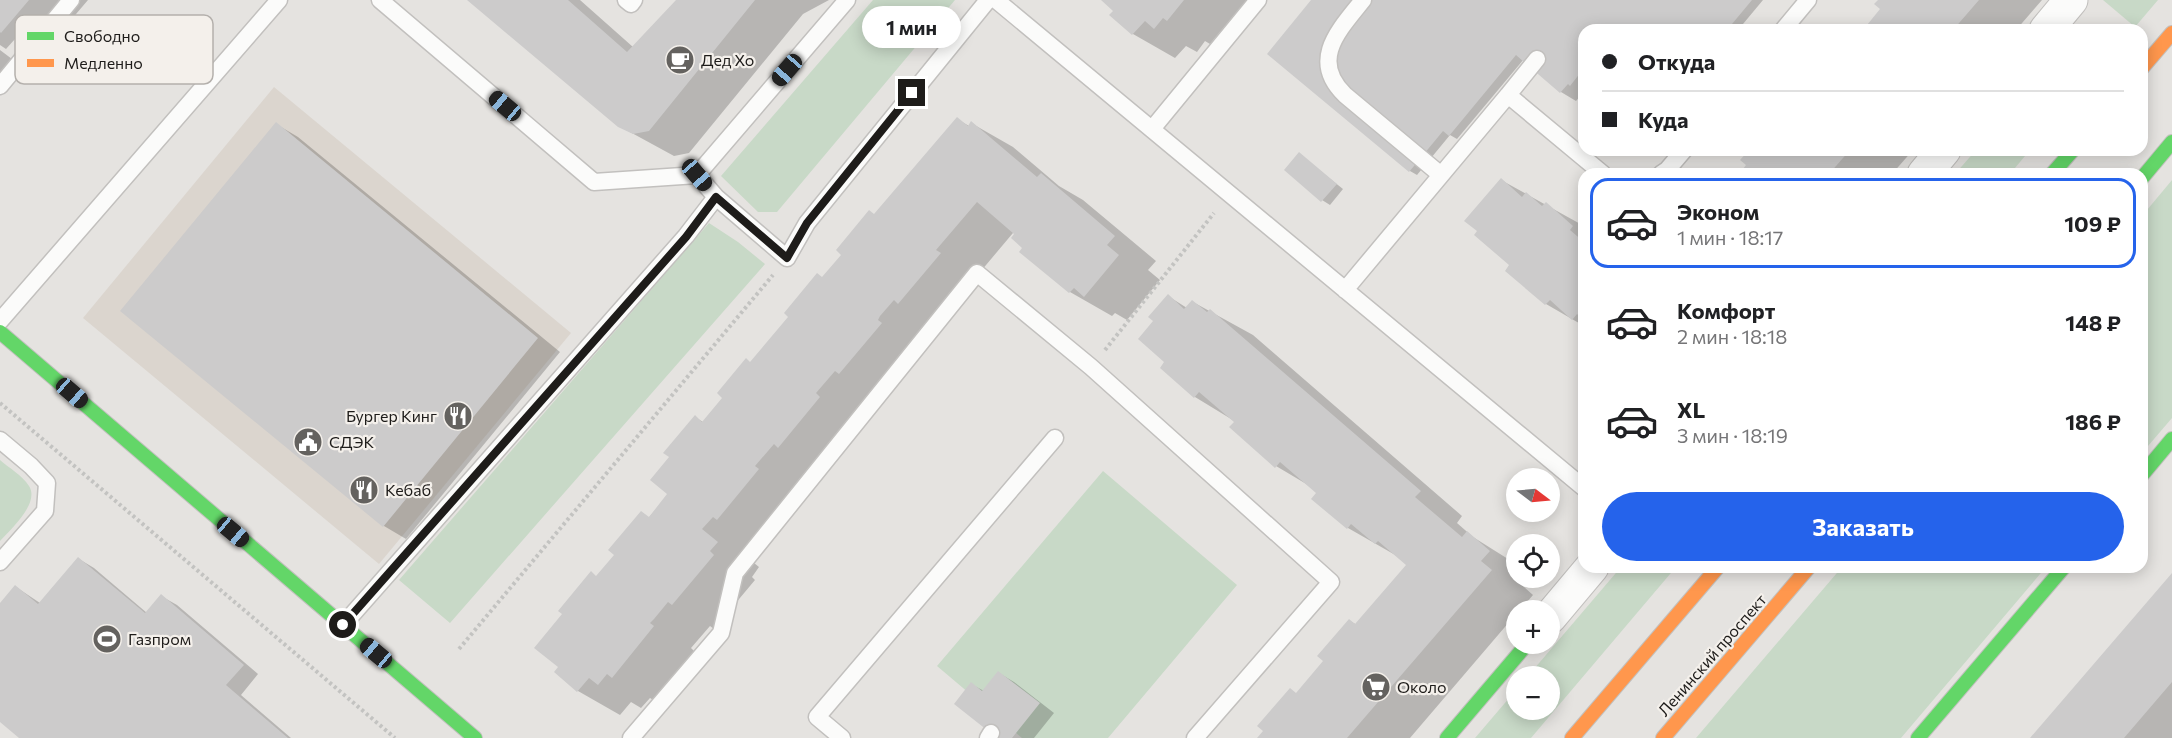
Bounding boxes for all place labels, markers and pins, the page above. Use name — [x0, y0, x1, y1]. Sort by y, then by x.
cafe icon: Дед Хо — [664, 44, 696, 76]
place label: Дед Хо — [701, 50, 754, 69]
restaurant icon: Бургер Кинг — [442, 400, 474, 432]
place label: Бургер Кинг — [346, 406, 437, 425]
public building icon: СДЭК — [292, 426, 324, 458]
place label: СДЭК — [329, 432, 374, 451]
restaurant icon: Кебаб — [348, 474, 380, 506]
place label: Кебаб — [385, 480, 431, 499]
sports icon: Газпром — [91, 623, 123, 655]
place label: Газпром — [128, 629, 191, 648]
supermarket icon: Около — [1360, 671, 1392, 703]
place label: Около — [1397, 677, 1447, 696]

